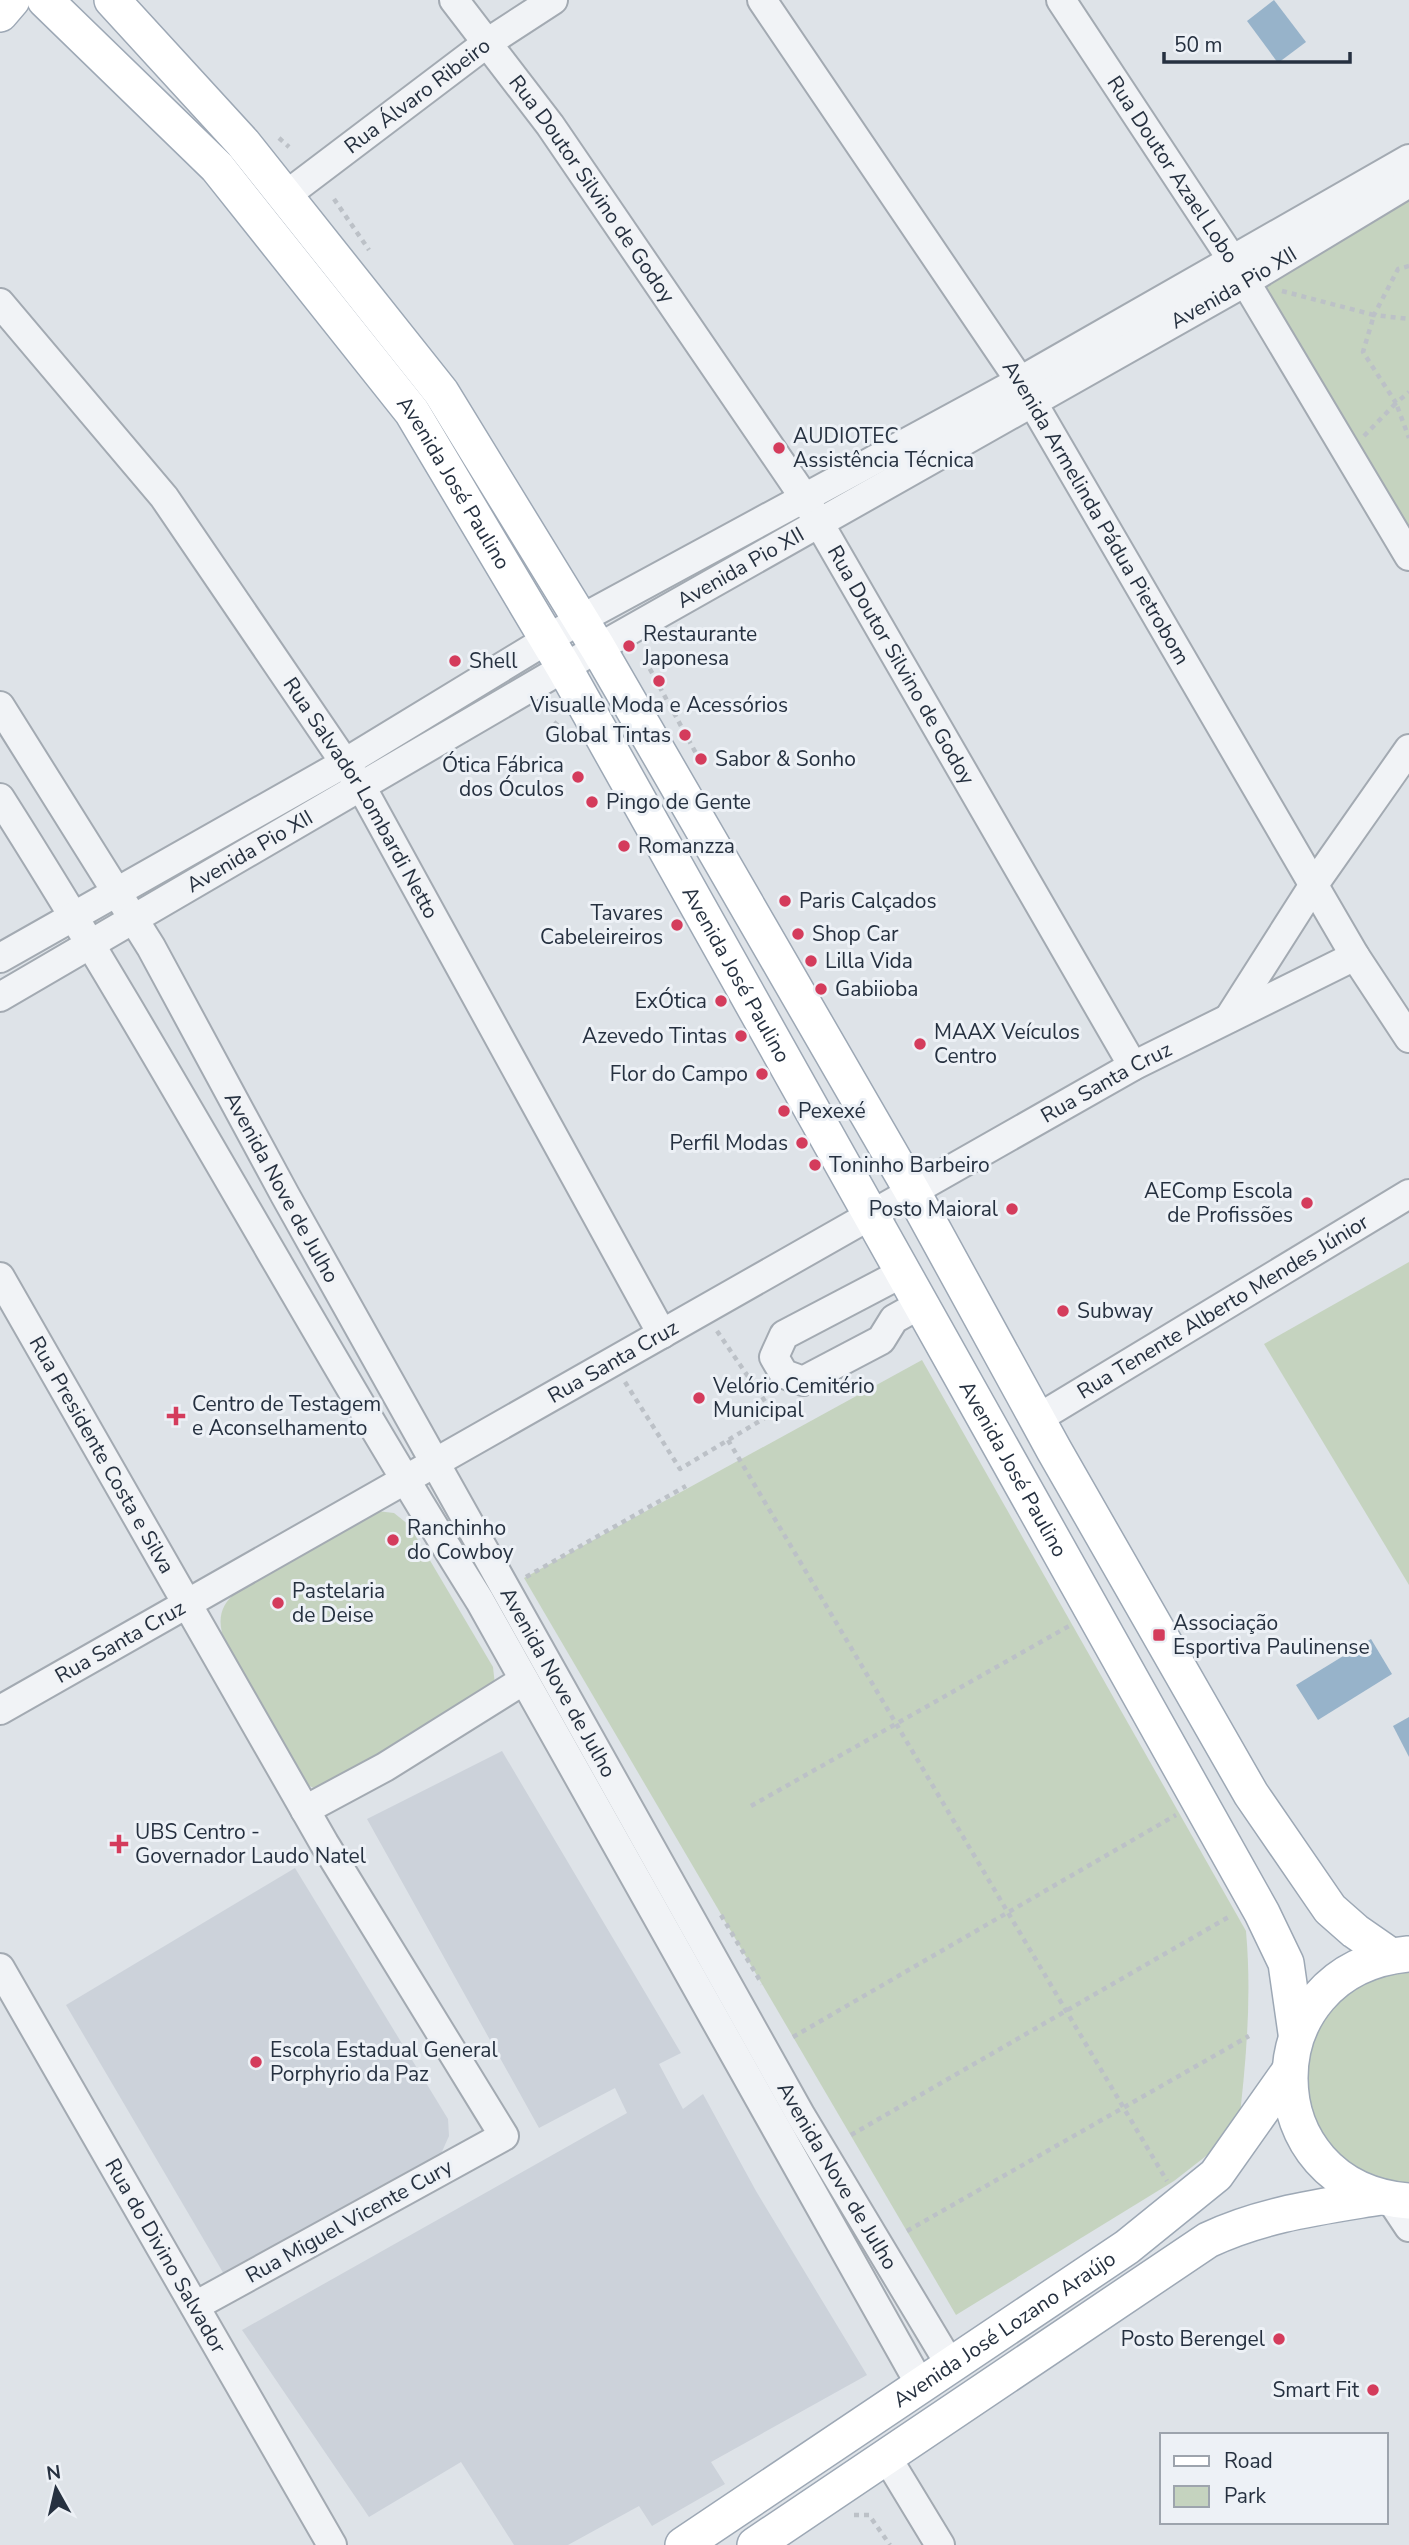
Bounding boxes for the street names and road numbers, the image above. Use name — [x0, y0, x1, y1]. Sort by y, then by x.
street label: Rua Álvaro Ribeiro — [339, 31, 496, 160]
street label: Rua Doutor Silvino de Godoy — [503, 69, 681, 309]
street label: Rua Doutor Azael Lobo — [1101, 70, 1245, 269]
street label: Avenida Pio XII — [1165, 240, 1302, 335]
street label: Avenida Armelinda Pádua Pietrobom — [996, 355, 1196, 670]
street label: Avenida José Paulino — [391, 390, 517, 575]
street label: Avenida Pio XII — [672, 520, 809, 615]
street label: Rua Doutor Silvino de Godoy — [821, 540, 981, 790]
street label: Rua Salvador Lombardi Netto — [277, 672, 445, 924]
street label: Avenida Pio XII — [181, 803, 318, 899]
street label: Avenida José Paulino — [676, 881, 797, 1068]
street label: Rua Santa Cruz — [1036, 1035, 1177, 1130]
street label: Avenida Nove de Julho — [218, 1087, 345, 1288]
street label: Rua Tenente Alberto Mendes Júnior — [1072, 1208, 1374, 1406]
street label: Rua Santa Cruz — [543, 1313, 683, 1410]
street label: Rua Presidente Costa e Silva — [23, 1331, 181, 1579]
street label: Avenida José Paulino — [953, 1376, 1074, 1562]
street label: Avenida Nove de Julho — [494, 1582, 623, 1783]
street label: Rua Santa Cruz — [50, 1594, 190, 1690]
street label: Avenida Nove de Julho — [771, 2077, 904, 2275]
street label: Rua Miguel Vicente Cury — [241, 2152, 458, 2290]
street label: Rua do Divino Salvador — [99, 2153, 233, 2359]
street label: Avenida José Lozano Araújo — [888, 2245, 1121, 2414]

